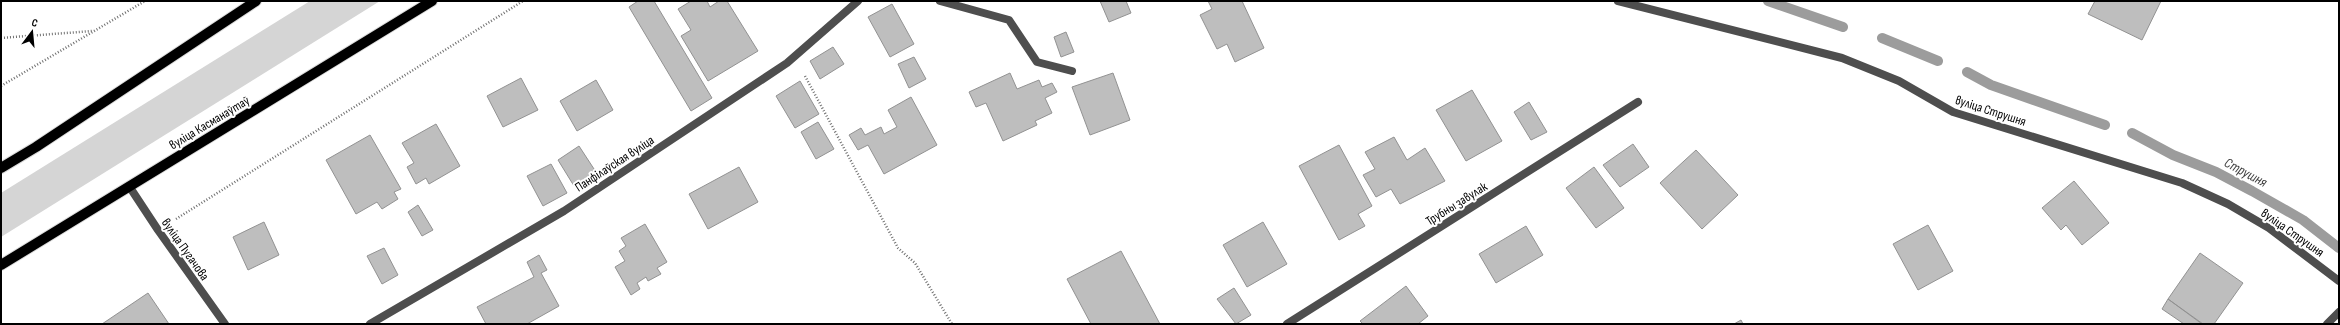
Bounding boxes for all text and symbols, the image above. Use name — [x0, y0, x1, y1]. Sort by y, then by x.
north arrow — [12, 12, 52, 52]
text: С — [30, 16, 39, 30]
street label: вуліца Струшня — [1953, 92, 2028, 130]
street label: вуліца Касманаўтаў — [166, 93, 253, 153]
street label: Панфілаўская вуліца — [572, 132, 657, 195]
water label: Струшня — [2221, 154, 2271, 191]
street label: Трубны завулак — [1423, 179, 1490, 229]
street label: вуліца Струшня — [2258, 205, 2327, 260]
street label: вуліца Пугачова — [158, 215, 212, 284]

